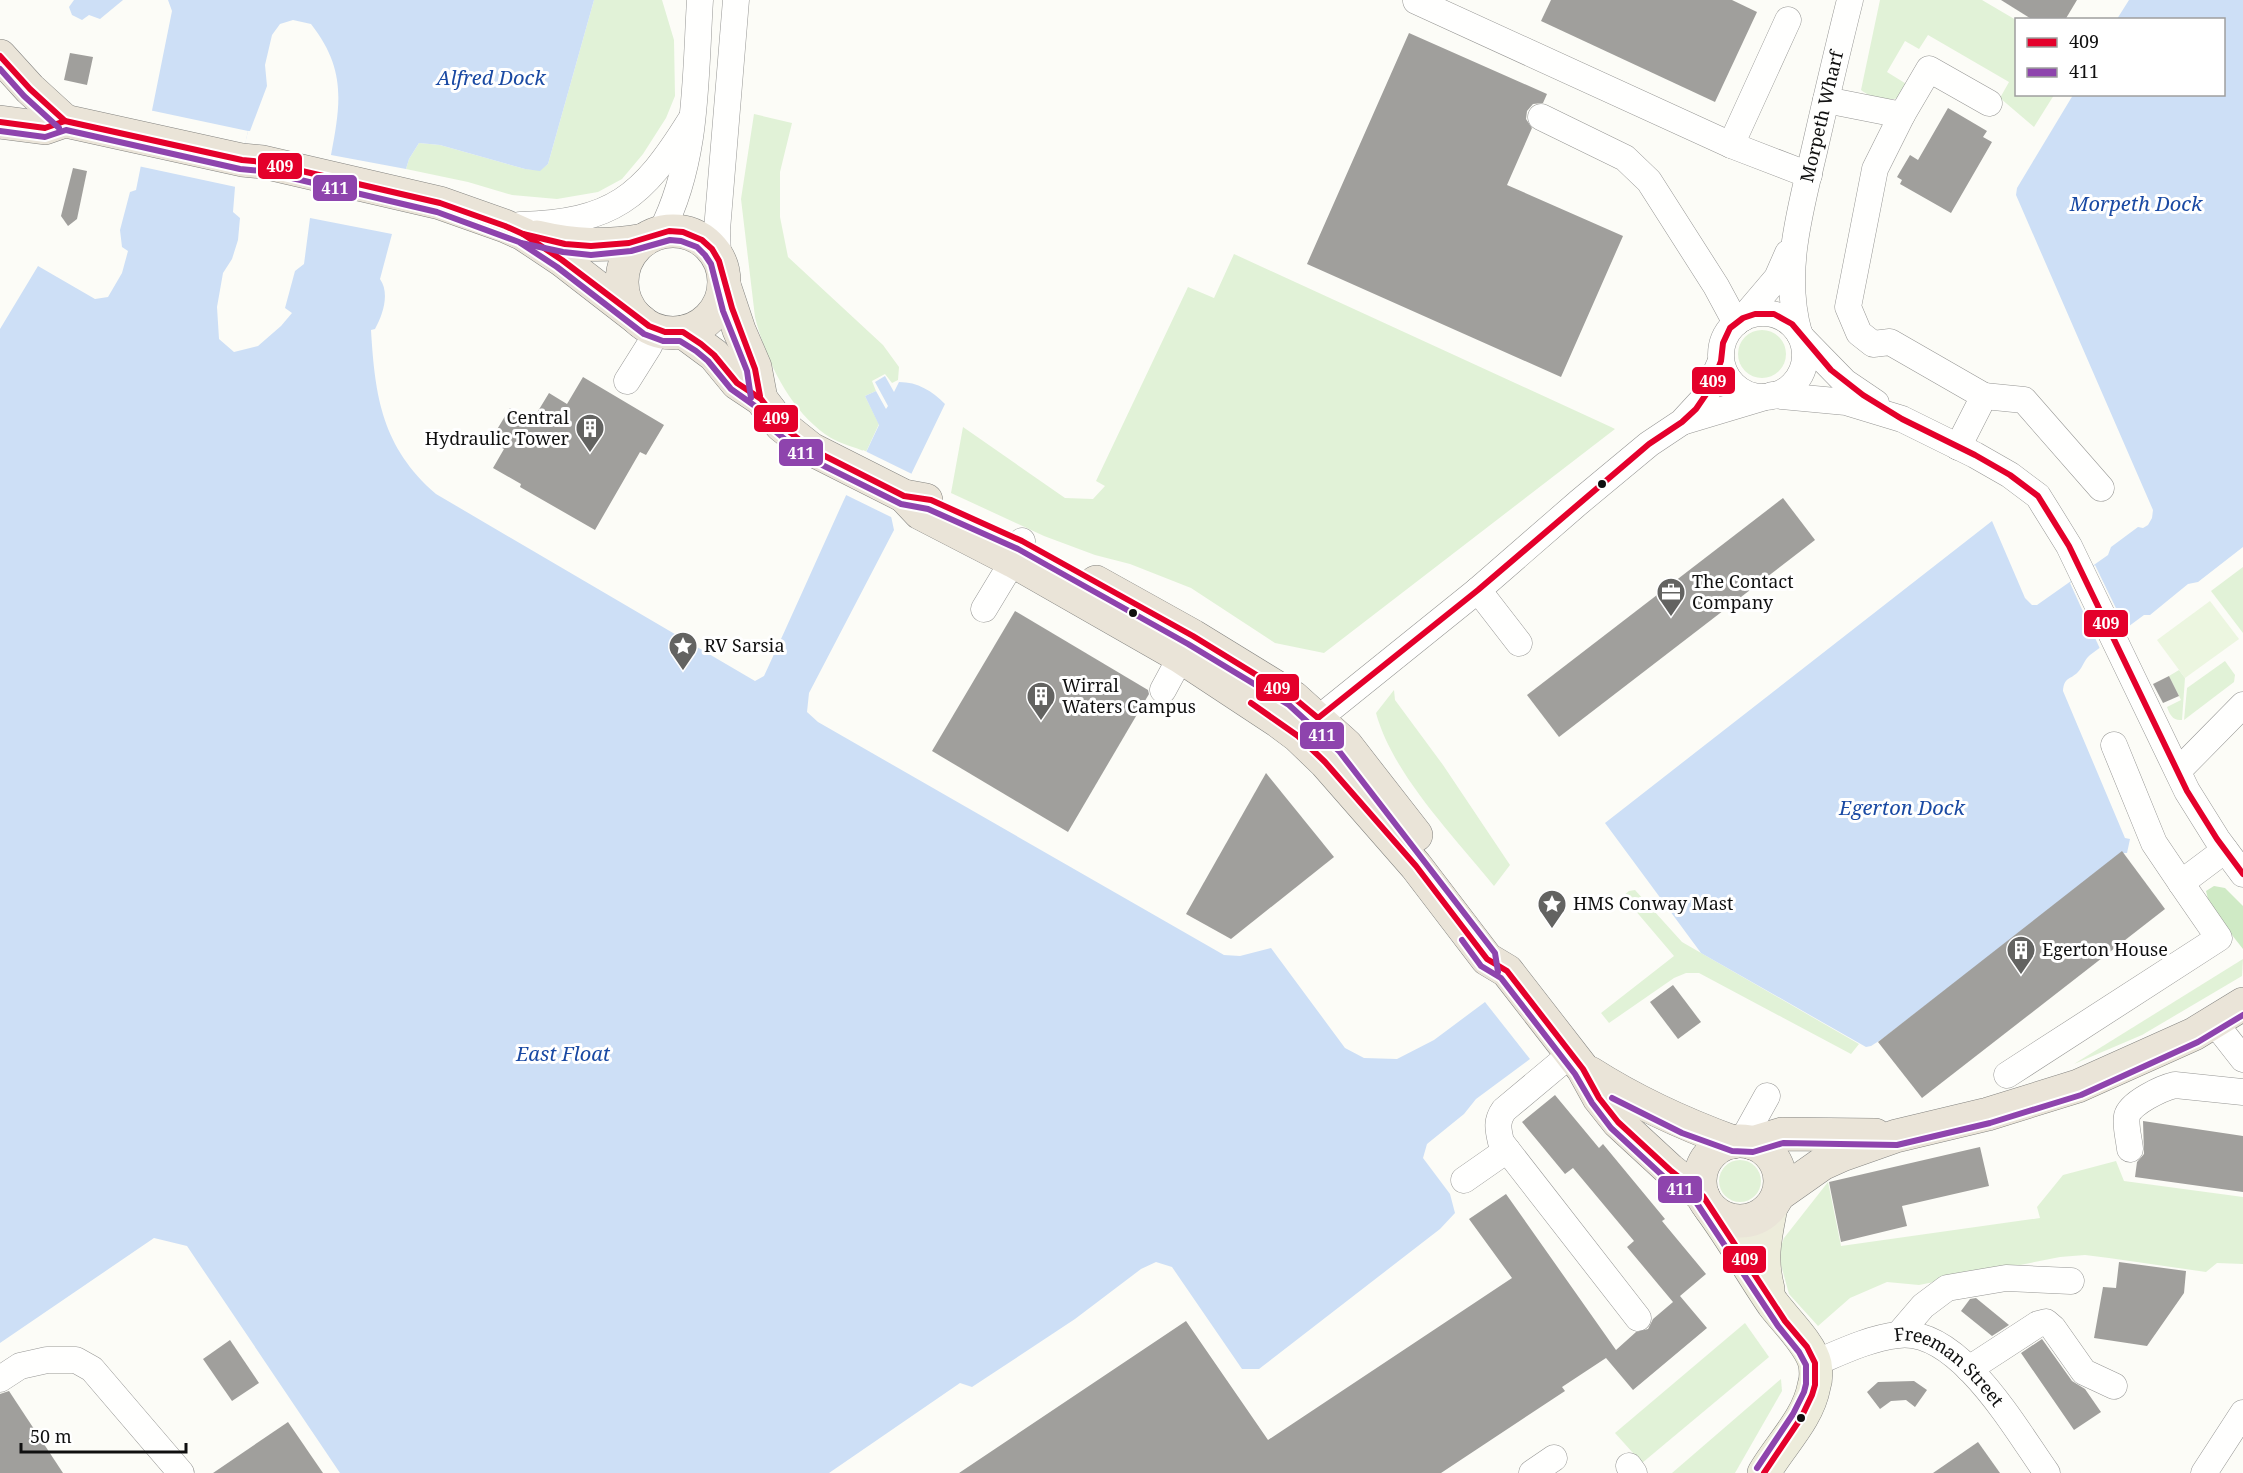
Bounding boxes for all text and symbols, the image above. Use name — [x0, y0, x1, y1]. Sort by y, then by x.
legend — [2015, 18, 2225, 96]
text: 409 — [2069, 29, 2099, 53]
street label: Morpeth Wharf — [1794, 47, 1848, 185]
text: 411 — [2069, 59, 2099, 83]
water label: Alfred Dock — [434, 64, 546, 91]
line badge: 409 — [257, 152, 303, 180]
text: 409 — [266, 155, 294, 177]
line badge: 411 — [312, 174, 358, 202]
text: 411 — [321, 177, 349, 199]
water label: Morpeth Dock — [2069, 190, 2203, 217]
line badge: 409 — [1691, 366, 1736, 395]
text: 409 — [1699, 370, 1727, 392]
line badge: 409 — [753, 404, 799, 433]
place label: Central Hydraulic Tower — [425, 405, 570, 450]
text: 409 — [762, 407, 790, 429]
building icon: Central Hydraulic Tower — [574, 412, 606, 454]
line badge: 411 — [778, 438, 824, 467]
text: 411 — [787, 442, 815, 464]
unlabelled marker — [1596, 478, 1608, 490]
place label: The Contact Company — [1692, 569, 1793, 614]
office icon: The Contact Company — [1655, 576, 1687, 618]
unlabelled marker — [1127, 607, 1139, 619]
line badge: 409 — [2083, 609, 2129, 638]
text: 409 — [2092, 612, 2120, 634]
place icon: RV Sarsia — [667, 630, 699, 672]
place label: RV Sarsia — [704, 633, 785, 657]
place label: Wirral Waters Campus — [1062, 673, 1196, 718]
line badge: 409 — [1255, 673, 1300, 702]
text: 409 — [1263, 677, 1291, 699]
building icon: Wirral Waters Campus — [1025, 680, 1057, 722]
line badge: 411 — [1299, 721, 1345, 750]
text: 411 — [1308, 724, 1336, 746]
water label: Egerton Dock — [1838, 794, 1966, 821]
place icon: HMS Conway Mast — [1536, 888, 1568, 930]
place label: HMS Conway Mast — [1573, 891, 1733, 915]
building icon: Egerton House — [2005, 934, 2037, 976]
place label: Egerton House — [2042, 937, 2168, 961]
water label: East Float — [515, 1040, 611, 1067]
line badge: 411 — [1657, 1175, 1703, 1204]
text: 411 — [1666, 1178, 1694, 1200]
line badge: 409 — [1722, 1245, 1767, 1274]
text: 409 — [1731, 1248, 1759, 1270]
street label: Freeman Street — [1893, 1321, 2010, 1411]
unlabelled marker — [1795, 1412, 1807, 1424]
scale bar — [21, 1416, 186, 1454]
text: 50 m — [30, 1424, 72, 1448]

